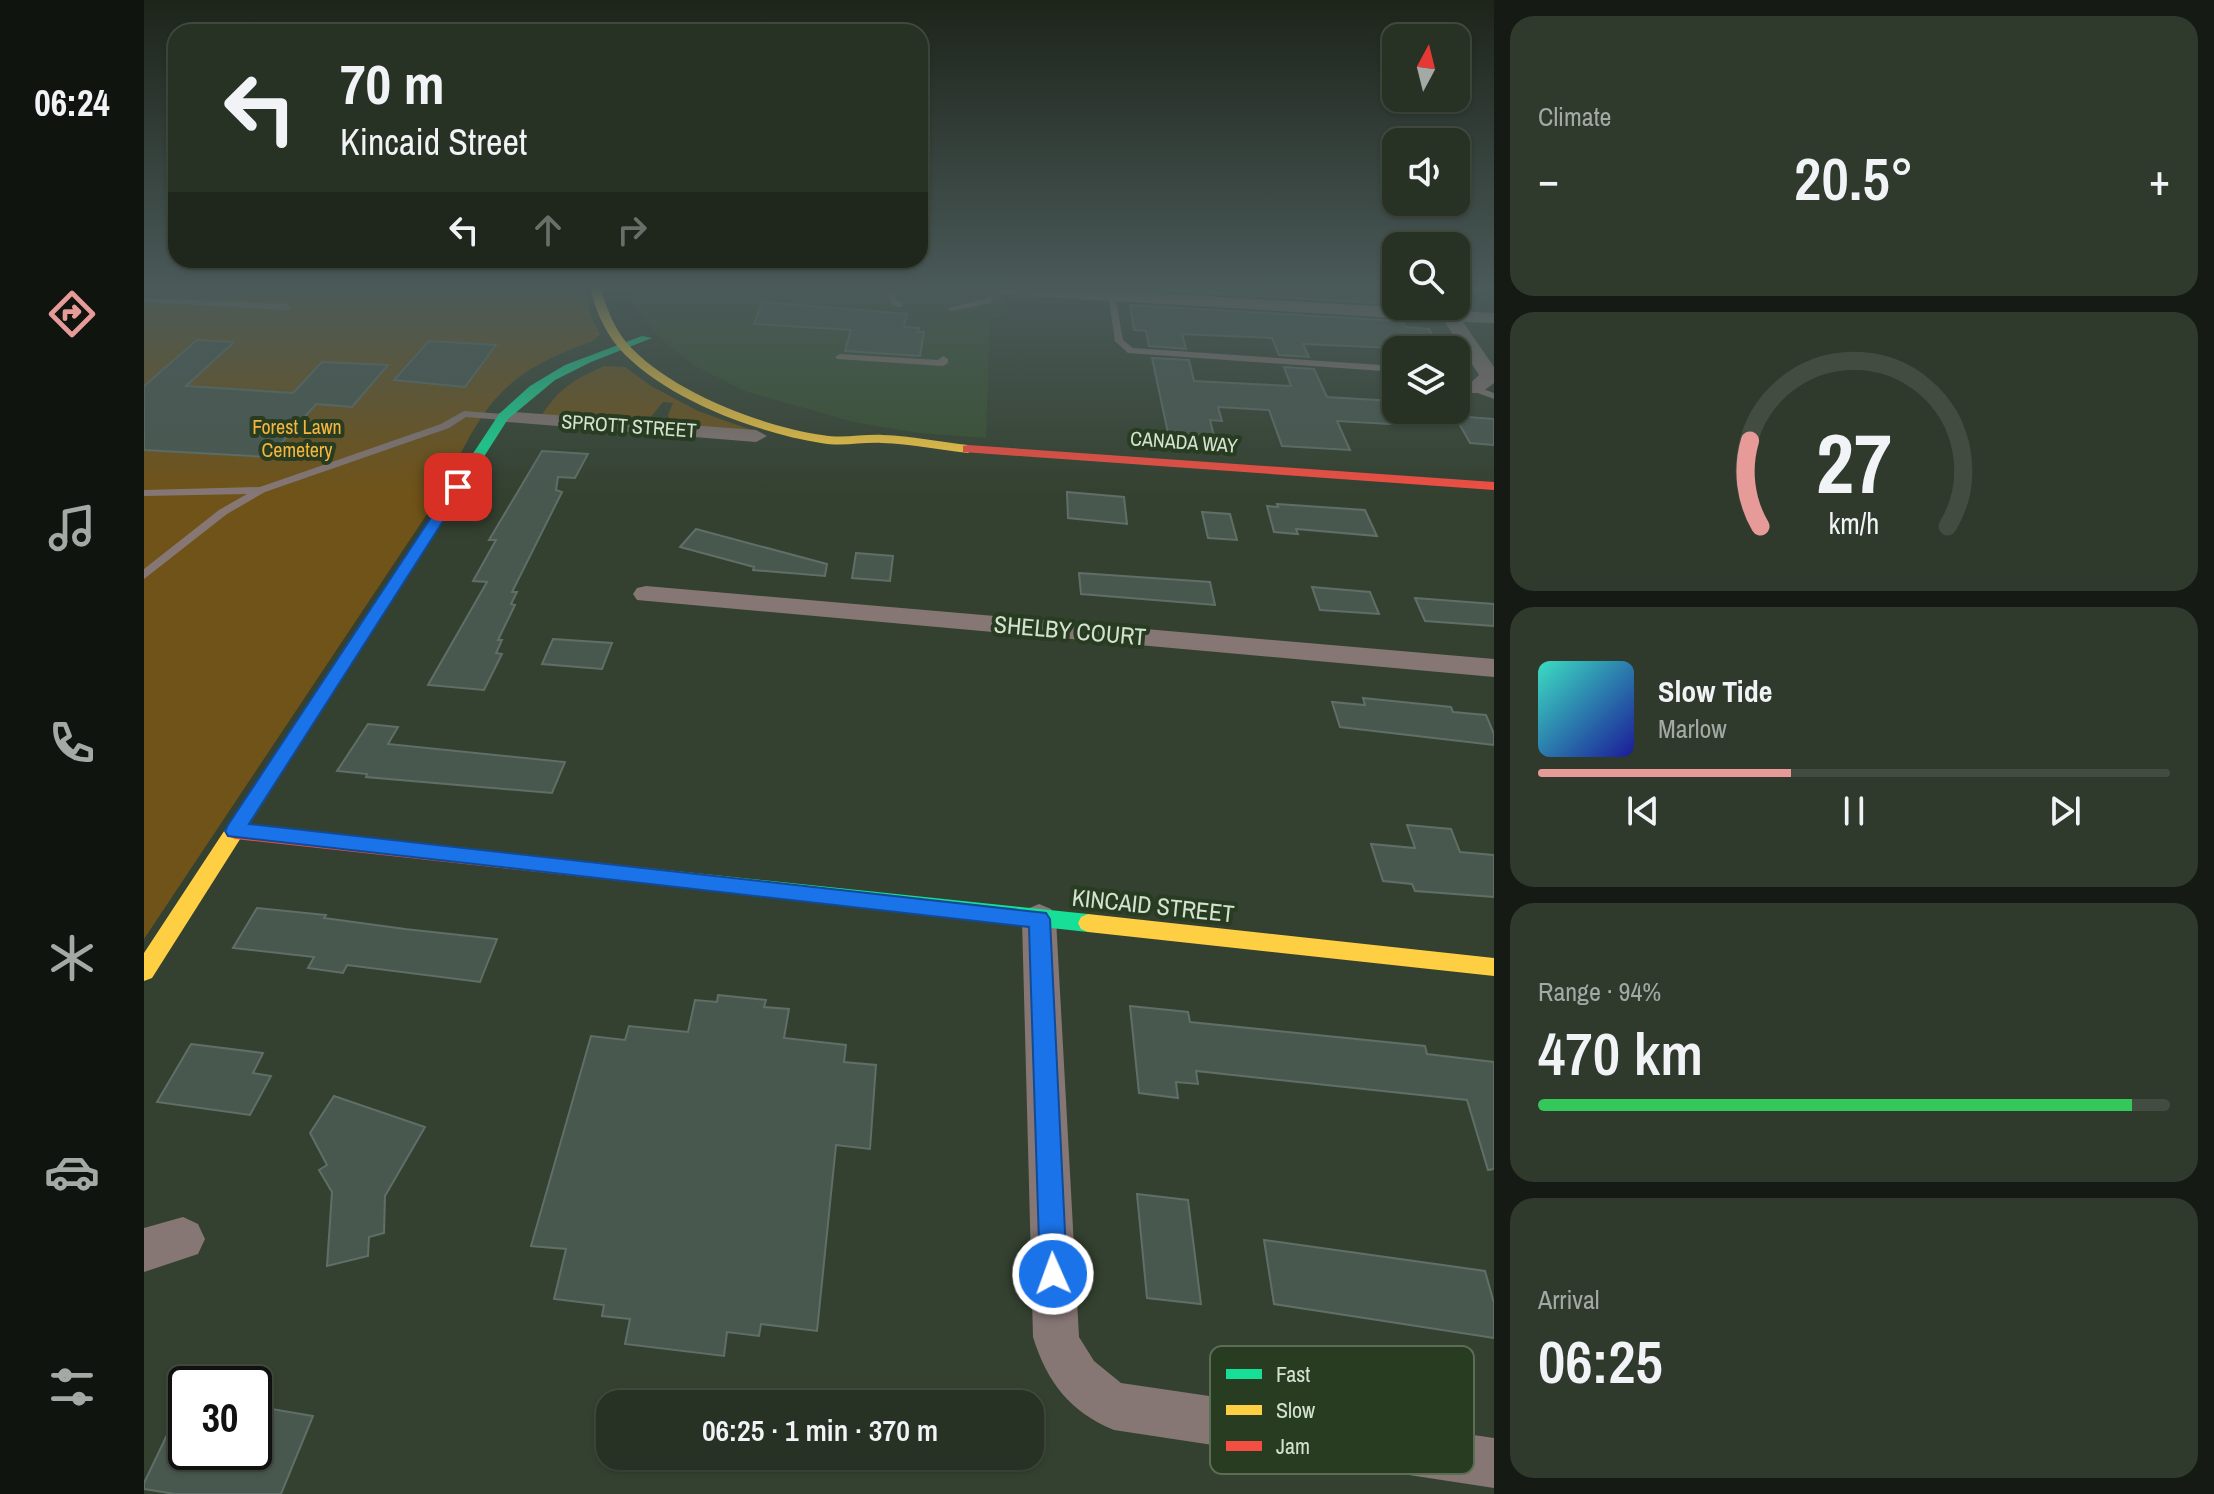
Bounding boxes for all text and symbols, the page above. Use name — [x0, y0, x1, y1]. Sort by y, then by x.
north arrow — [1382, 24, 1470, 112]
map controls — [1382, 24, 1470, 424]
text: 70 m — [340, 46, 445, 121]
icon: left — [208, 56, 312, 160]
text: 06:24 — [34, 79, 110, 127]
text: Climate — [1538, 99, 1611, 134]
text: Kincaid Street — [340, 118, 527, 166]
button: sound — [1382, 128, 1470, 216]
text: 20.5° — [1794, 138, 1914, 219]
text: − — [1538, 149, 1559, 209]
text: + — [2149, 149, 2170, 209]
icon: left — [442, 208, 486, 252]
icon: ahead — [526, 208, 570, 252]
icon: right — [610, 208, 654, 252]
button: search — [1382, 232, 1470, 320]
icon: directions — [44, 286, 100, 342]
button: layers — [1382, 336, 1470, 424]
street label: SPROTT STREET — [561, 407, 698, 444]
text: 27 — [1816, 407, 1892, 519]
park label: Forest Lawn Cemetery — [252, 413, 342, 463]
street label: CANADA WAY — [1129, 424, 1239, 459]
pin — [424, 453, 492, 521]
icon: arrive — [436, 465, 480, 509]
icon: music — [44, 500, 100, 556]
text: km/h — [1829, 505, 1879, 544]
street label: SHELBY COURT — [993, 607, 1147, 653]
text: Slow Tide — [1658, 671, 1772, 711]
text: Marlow — [1658, 711, 1727, 746]
icon: phone — [44, 715, 100, 771]
icon: previous — [1621, 789, 1665, 833]
icon: pause — [1832, 789, 1876, 833]
icon: next — [2043, 789, 2087, 833]
street label: KINCAID STREET — [1070, 881, 1236, 929]
icon: climate — [44, 930, 100, 986]
text: Range · 94% — [1538, 974, 1661, 1009]
text: 470 km — [1538, 1013, 1703, 1094]
icon: car — [44, 1144, 100, 1200]
position arrow — [1011, 1232, 1095, 1316]
text: Arrival — [1538, 1282, 1600, 1317]
text: 06:25 — [1538, 1321, 1663, 1402]
legend — [1210, 1346, 1474, 1474]
icon: filters — [44, 1359, 100, 1415]
text: Fast — [1276, 1359, 1310, 1389]
speed limit sign: 30 — [168, 1366, 272, 1470]
text: Slow — [1276, 1395, 1315, 1425]
text: 06:25 · 1 min · 370 m — [702, 1410, 938, 1450]
text: Jam — [1276, 1431, 1310, 1461]

